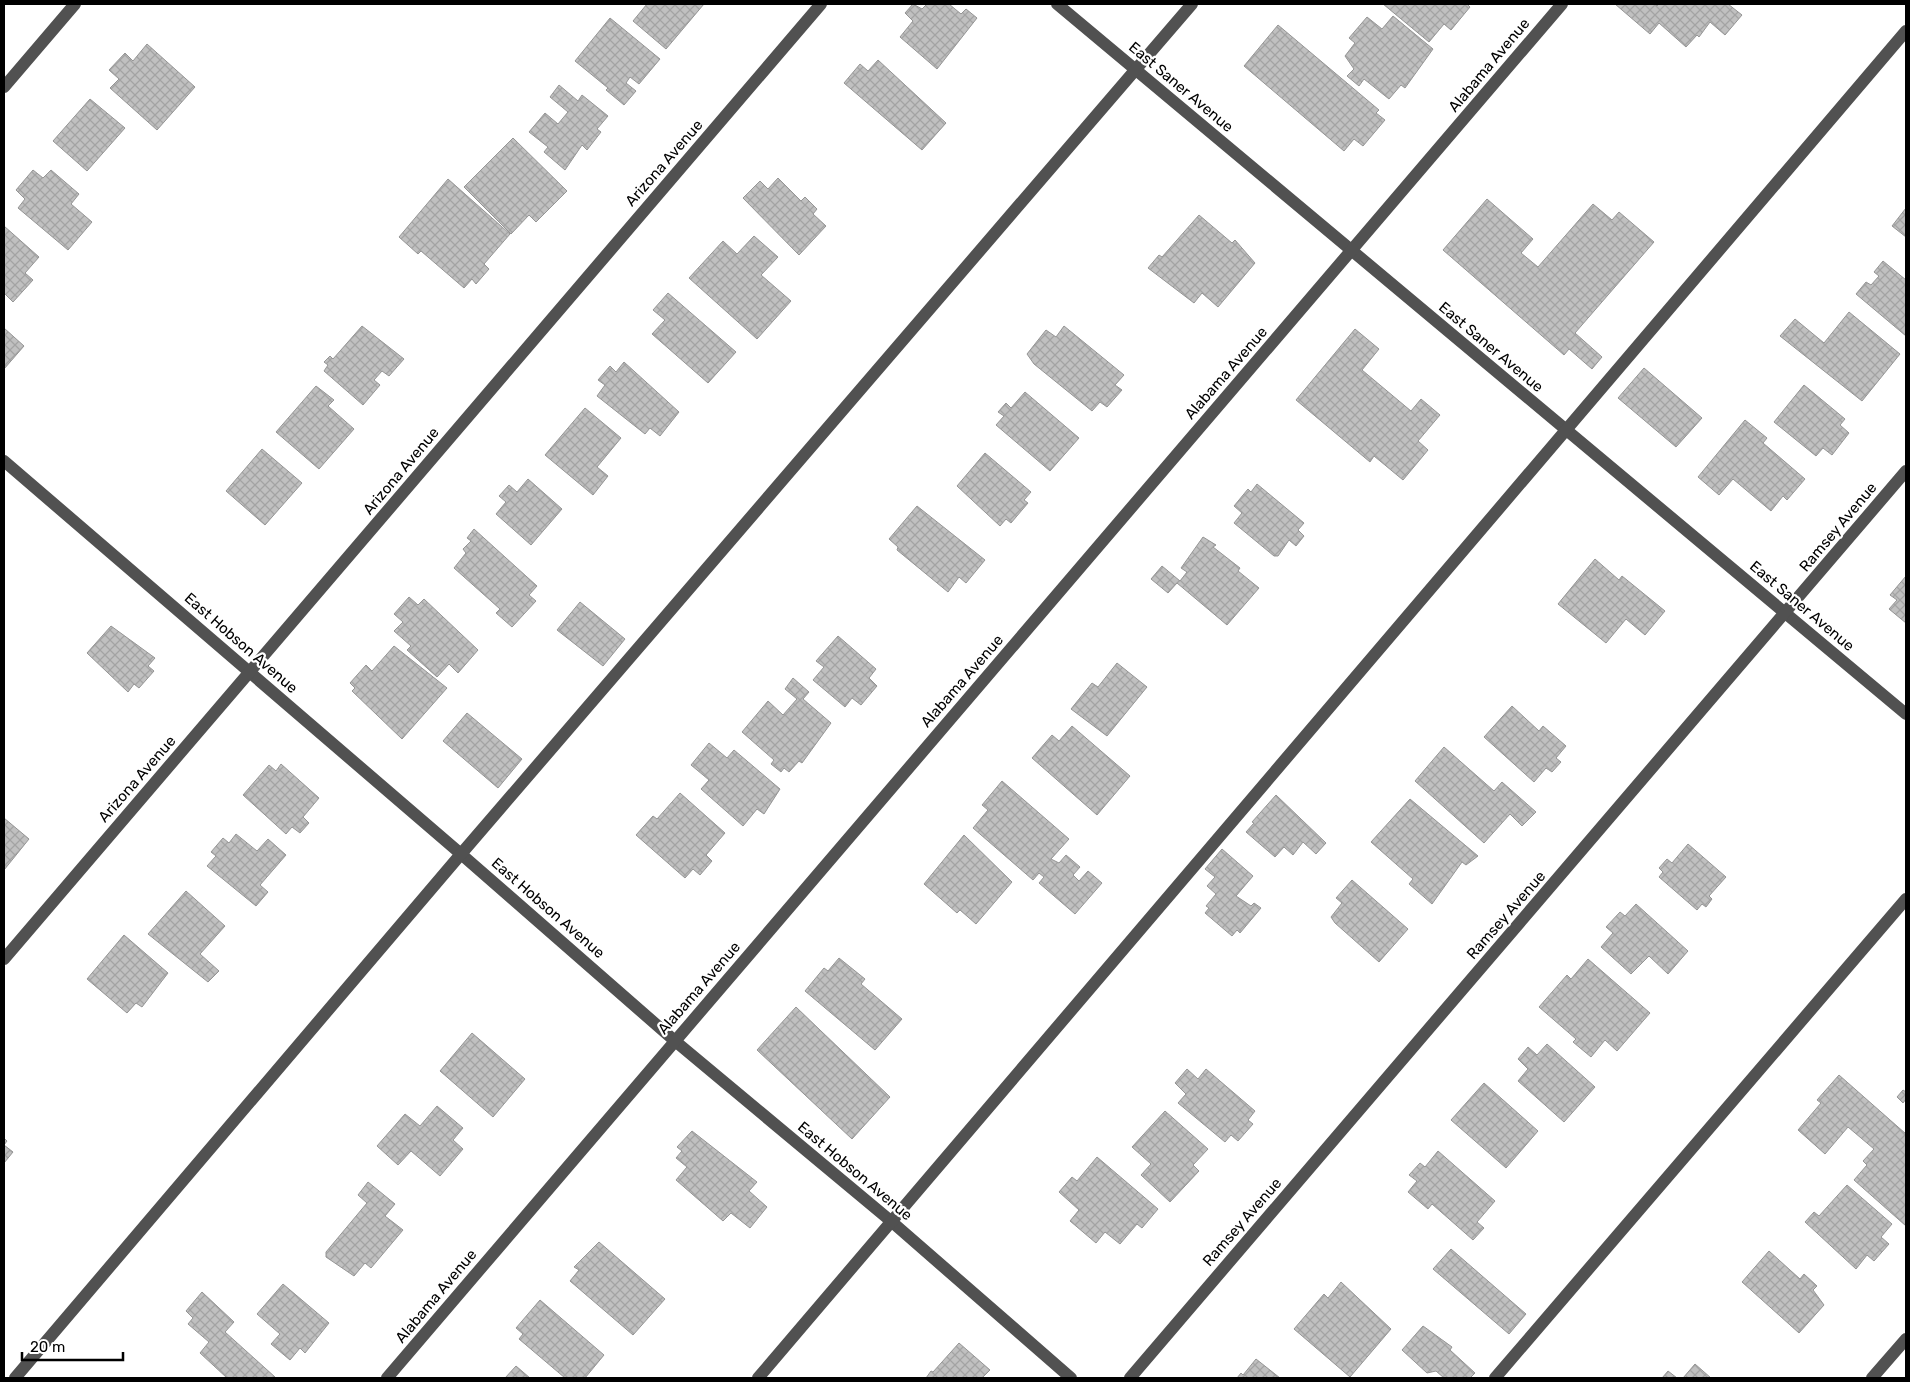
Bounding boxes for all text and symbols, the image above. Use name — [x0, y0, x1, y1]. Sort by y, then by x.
street label: Alabama Avenue — [1445, 15, 1533, 115]
street label: East Saner Avenue — [1125, 38, 1237, 136]
street label: Arizona Avenue — [622, 116, 706, 210]
street label: East Saner Avenue — [1435, 298, 1547, 396]
street label: Alabama Avenue — [1181, 323, 1271, 423]
street label: Arizona Avenue — [359, 424, 443, 518]
street label: Ramsey Avenue — [1795, 479, 1881, 575]
street label: East Saner Avenue — [1746, 557, 1858, 655]
street label: East Hobson Avenue — [181, 589, 301, 697]
street label: Alabama Avenue — [917, 631, 1007, 731]
street label: Arizona Avenue — [95, 732, 179, 826]
street label: East Hobson Avenue — [488, 854, 608, 962]
street label: Ramsey Avenue — [1463, 867, 1549, 963]
street label: Alabama Avenue — [654, 938, 744, 1038]
street label: East Hobson Avenue — [794, 1118, 916, 1224]
street label: Ramsey Avenue — [1199, 1174, 1285, 1270]
street label: Alabama Avenue — [392, 1246, 480, 1346]
scale bar — [22, 1330, 124, 1362]
text: 20 m — [30, 1338, 65, 1356]

